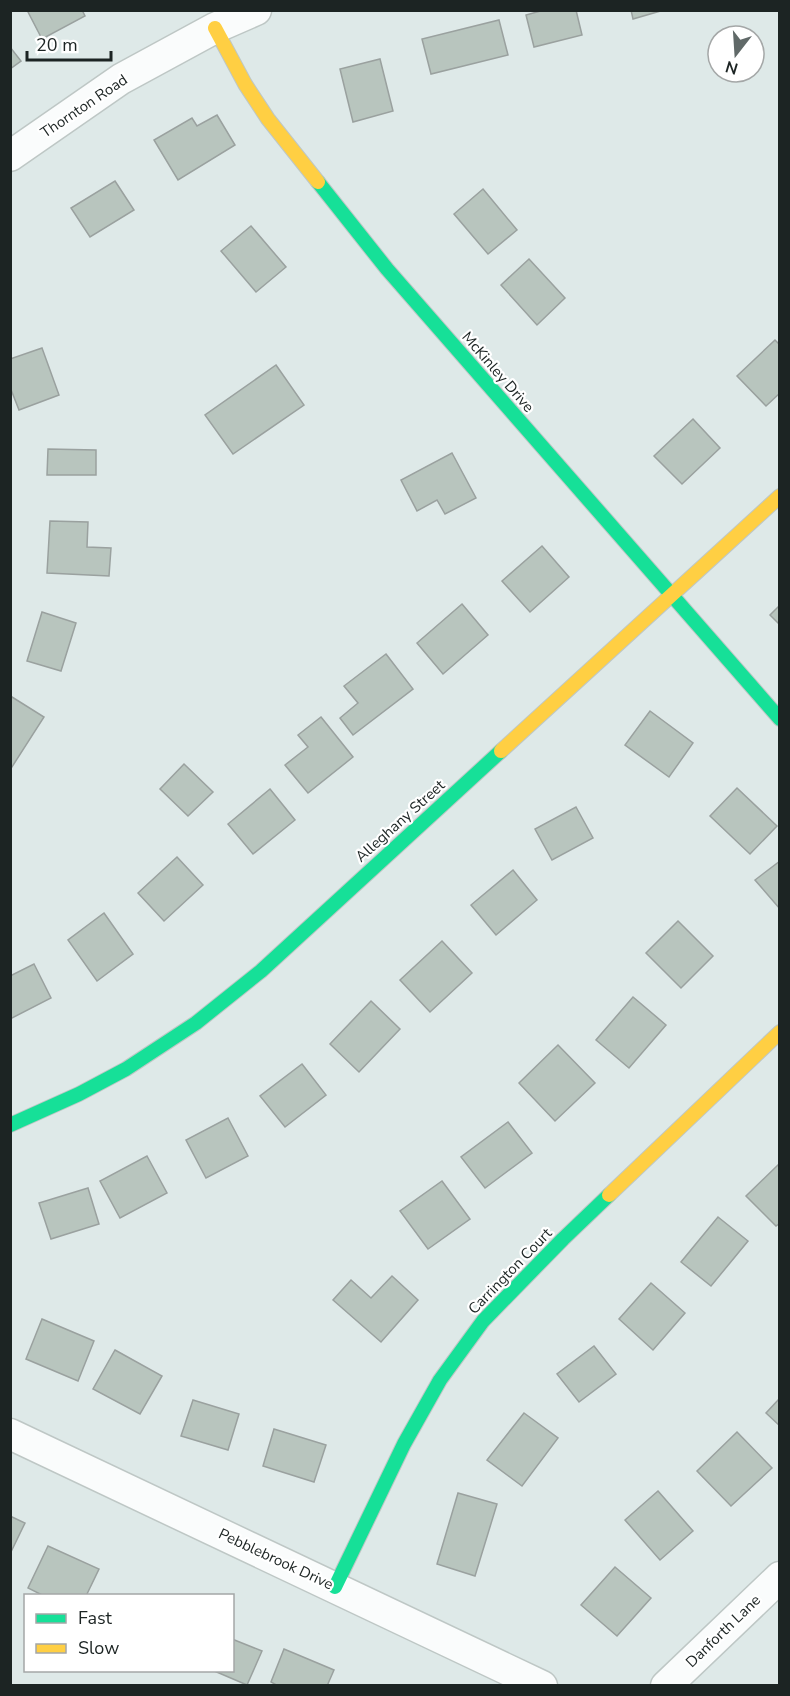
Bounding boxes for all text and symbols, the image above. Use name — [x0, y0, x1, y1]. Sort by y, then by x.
scale bar — [27, 24, 111, 62]
north arrow — [706, 24, 766, 84]
text: 20 m — [36, 33, 78, 57]
text: N — [723, 55, 741, 80]
street label: Thornton Road — [37, 70, 131, 142]
street label: McKinley Drive — [457, 327, 539, 417]
street label: Alleghany Street — [351, 775, 450, 867]
street label: Carrington Court — [464, 1223, 557, 1318]
street label: Pebblebrook Drive — [215, 1524, 337, 1594]
street label: Danforth Lane — [681, 1590, 765, 1672]
legend — [24, 1594, 234, 1672]
text: Fast — [78, 1606, 113, 1630]
text: Slow — [78, 1636, 119, 1660]

